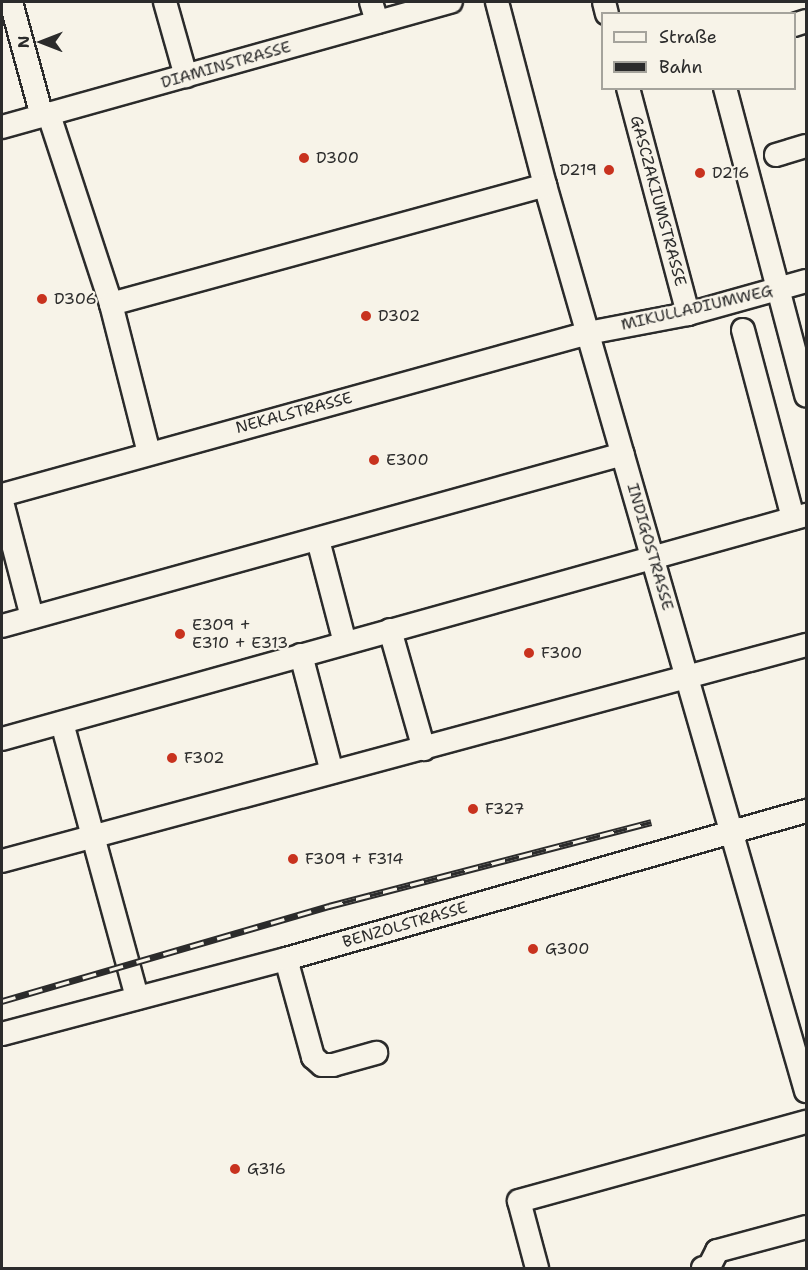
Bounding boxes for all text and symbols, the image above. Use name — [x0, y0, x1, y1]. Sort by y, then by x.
north arrow — [12, 12, 72, 72]
legend — [601, 12, 796, 90]
text: Straße — [659, 25, 717, 49]
text: N — [13, 36, 34, 48]
street label: DIAMINSTRASSE — [159, 37, 293, 93]
text: Bahn — [659, 55, 703, 79]
street label: GASCZAKIUMSTRASSE — [626, 114, 690, 288]
place label: D300 — [316, 148, 359, 168]
marker: D300 — [297, 151, 311, 165]
place label: D219 — [560, 160, 597, 180]
marker: D219 — [602, 163, 616, 177]
place label: D216 — [712, 163, 750, 183]
marker: D216 — [693, 166, 707, 180]
street label: MIKULLADIUMWEG — [619, 281, 775, 335]
place label: D306 — [54, 289, 97, 309]
marker: D306 — [35, 292, 49, 306]
place label: D302 — [378, 306, 420, 326]
marker: D302 — [359, 309, 373, 323]
street label: NEKALSTRASSE — [234, 388, 354, 438]
place label: E300 — [386, 450, 429, 470]
marker: E300 — [367, 453, 381, 467]
street label: INDIGOSTRASSE — [623, 481, 677, 613]
place label: E309 + E310 + E313 — [192, 615, 288, 653]
marker: E309 + E310 + E313 — [173, 627, 187, 641]
place label: F300 — [541, 643, 582, 663]
marker: F300 — [522, 646, 536, 660]
place label: F302 — [184, 748, 224, 768]
marker: F302 — [165, 751, 179, 765]
place label: F327 — [485, 799, 524, 819]
marker: F327 — [466, 802, 480, 816]
place label: F309 + F314 — [305, 849, 404, 869]
marker: F309 + F314 — [286, 852, 300, 866]
street label: BENZOLSTRASSE — [340, 898, 470, 952]
place label: G300 — [545, 939, 589, 959]
marker: G300 — [526, 942, 540, 956]
place label: G316 — [247, 1159, 286, 1179]
marker: G316 — [228, 1162, 242, 1176]

